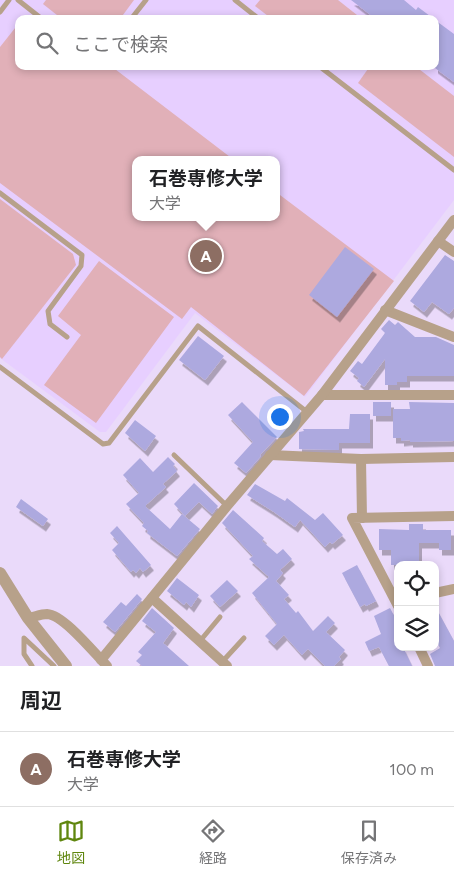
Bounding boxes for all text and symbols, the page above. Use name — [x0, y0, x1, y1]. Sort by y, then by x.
search box — [15, 15, 439, 70]
icon: search — [33, 29, 61, 57]
text: ここで検索 — [73, 33, 168, 56]
popup — [132, 156, 280, 221]
text: 石巻専修大学 — [149, 167, 263, 190]
text: 大学 — [149, 194, 181, 213]
pin: A — [190, 237, 222, 275]
your location — [267, 404, 293, 430]
map controls — [394, 561, 439, 651]
button: locate — [394, 561, 439, 606]
button: layers — [394, 606, 439, 651]
text: 周辺 — [20, 688, 62, 713]
text: 石巻専修大学 — [67, 748, 181, 771]
text: A — [30, 760, 42, 779]
text: 100 m — [389, 760, 434, 779]
text: 大学 — [67, 775, 99, 794]
tab: 地図 — [57, 817, 85, 867]
tab: 経路 — [199, 817, 227, 867]
tab: 保存済み — [341, 817, 397, 867]

